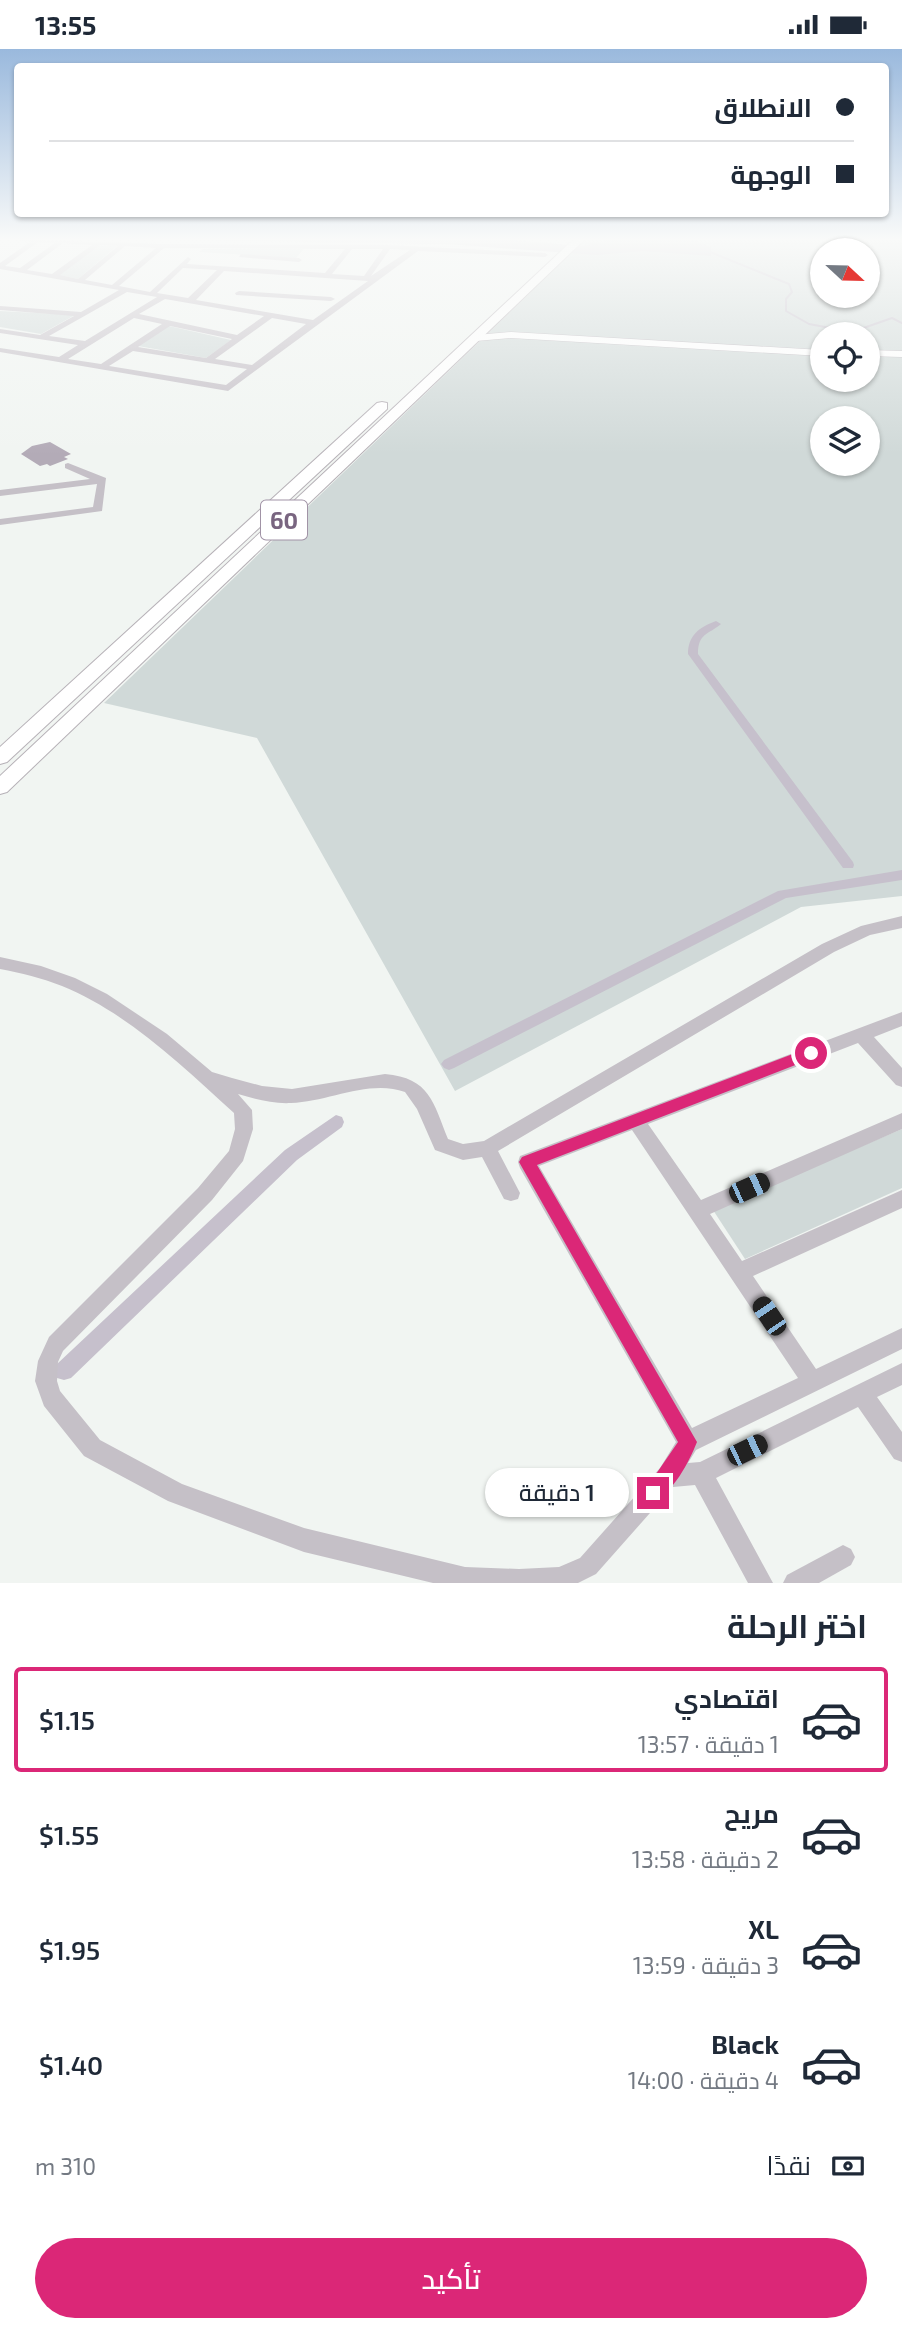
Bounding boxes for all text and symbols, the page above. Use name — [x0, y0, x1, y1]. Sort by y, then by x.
text: 13:55 — [35, 9, 96, 40]
text: الانطلاق — [714, 91, 812, 122]
text: الوجهة — [731, 158, 812, 189]
north arrow — [810, 238, 880, 308]
map controls — [810, 238, 880, 476]
button: locate — [810, 322, 880, 392]
button: layers — [810, 406, 880, 476]
road number: 60 — [261, 501, 307, 540]
route start — [795, 1037, 827, 1069]
car — [726, 1170, 773, 1206]
car — [749, 1293, 790, 1339]
car — [724, 1431, 771, 1469]
callout: 1 دقيقة — [485, 1469, 628, 1517]
route end — [637, 1477, 669, 1509]
text: 1 دقيقة — [519, 1478, 595, 1506]
text: اختر الرحلة — [727, 1606, 867, 1644]
text: اقتصادي — [674, 1682, 779, 1713]
icon: car — [800, 1688, 863, 1751]
text: $1.15 — [39, 1704, 95, 1735]
text: 1 دقيقة · 13:57 — [638, 1730, 779, 1758]
text: مريح — [724, 1797, 779, 1828]
icon: car — [800, 1803, 863, 1866]
text: $1.55 — [39, 1819, 99, 1850]
text: 2 دقيقة · 13:58 — [632, 1845, 779, 1873]
text: XL — [748, 1913, 779, 1944]
icon: car — [800, 1918, 863, 1981]
text: $1.95 — [39, 1934, 100, 1965]
text: 3 دقيقة · 13:59 — [633, 1951, 779, 1979]
text: Black — [711, 2028, 779, 2059]
icon: car — [800, 2033, 863, 2096]
text: $1.40 — [39, 2049, 103, 2080]
text: 4 دقيقة · 14:00 — [628, 2066, 779, 2094]
icon: cash — [829, 2147, 867, 2185]
text: نقدًا — [767, 2149, 811, 2180]
text: 310 m — [35, 2152, 96, 2180]
button: تأكيد — [35, 2238, 867, 2318]

